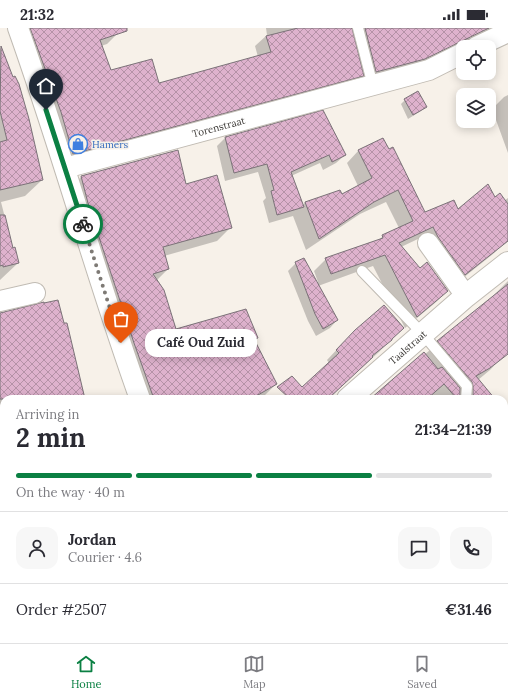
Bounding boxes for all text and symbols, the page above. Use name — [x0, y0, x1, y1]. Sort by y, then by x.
text: 21:32 — [20, 5, 54, 24]
map controls — [456, 40, 496, 128]
button: locate — [456, 40, 496, 80]
pin — [29, 69, 63, 110]
icon: home — [35, 75, 57, 97]
button: layers — [456, 88, 496, 128]
street label: Torenstraat — [191, 113, 247, 140]
shop icon: Hamers — [67, 133, 89, 155]
place label: Hamers — [92, 138, 129, 151]
courier — [63, 204, 103, 244]
icon: bike — [72, 213, 94, 235]
pin — [104, 302, 138, 343]
icon: bag — [110, 308, 132, 330]
street label: Taalstraat — [386, 327, 429, 367]
callout: Café Oud Zuid — [145, 329, 257, 357]
text: Café Oud Zuid — [157, 334, 245, 351]
text: Arriving in — [16, 406, 79, 423]
text: 21:34–21:39 — [415, 420, 492, 439]
text: 2 min — [16, 421, 86, 454]
text: On the way · 40 m — [16, 484, 125, 501]
button: person — [16, 527, 58, 569]
button: chat — [398, 527, 440, 569]
button: phone — [450, 527, 492, 569]
text: Jordan — [68, 530, 116, 549]
text: Courier · 4.6 — [68, 549, 142, 566]
text: Order #2507 — [16, 600, 106, 619]
text: €31.46 — [445, 600, 492, 619]
tab: Home — [71, 653, 101, 691]
tab: Map — [243, 653, 266, 691]
tab: Saved — [407, 653, 437, 691]

